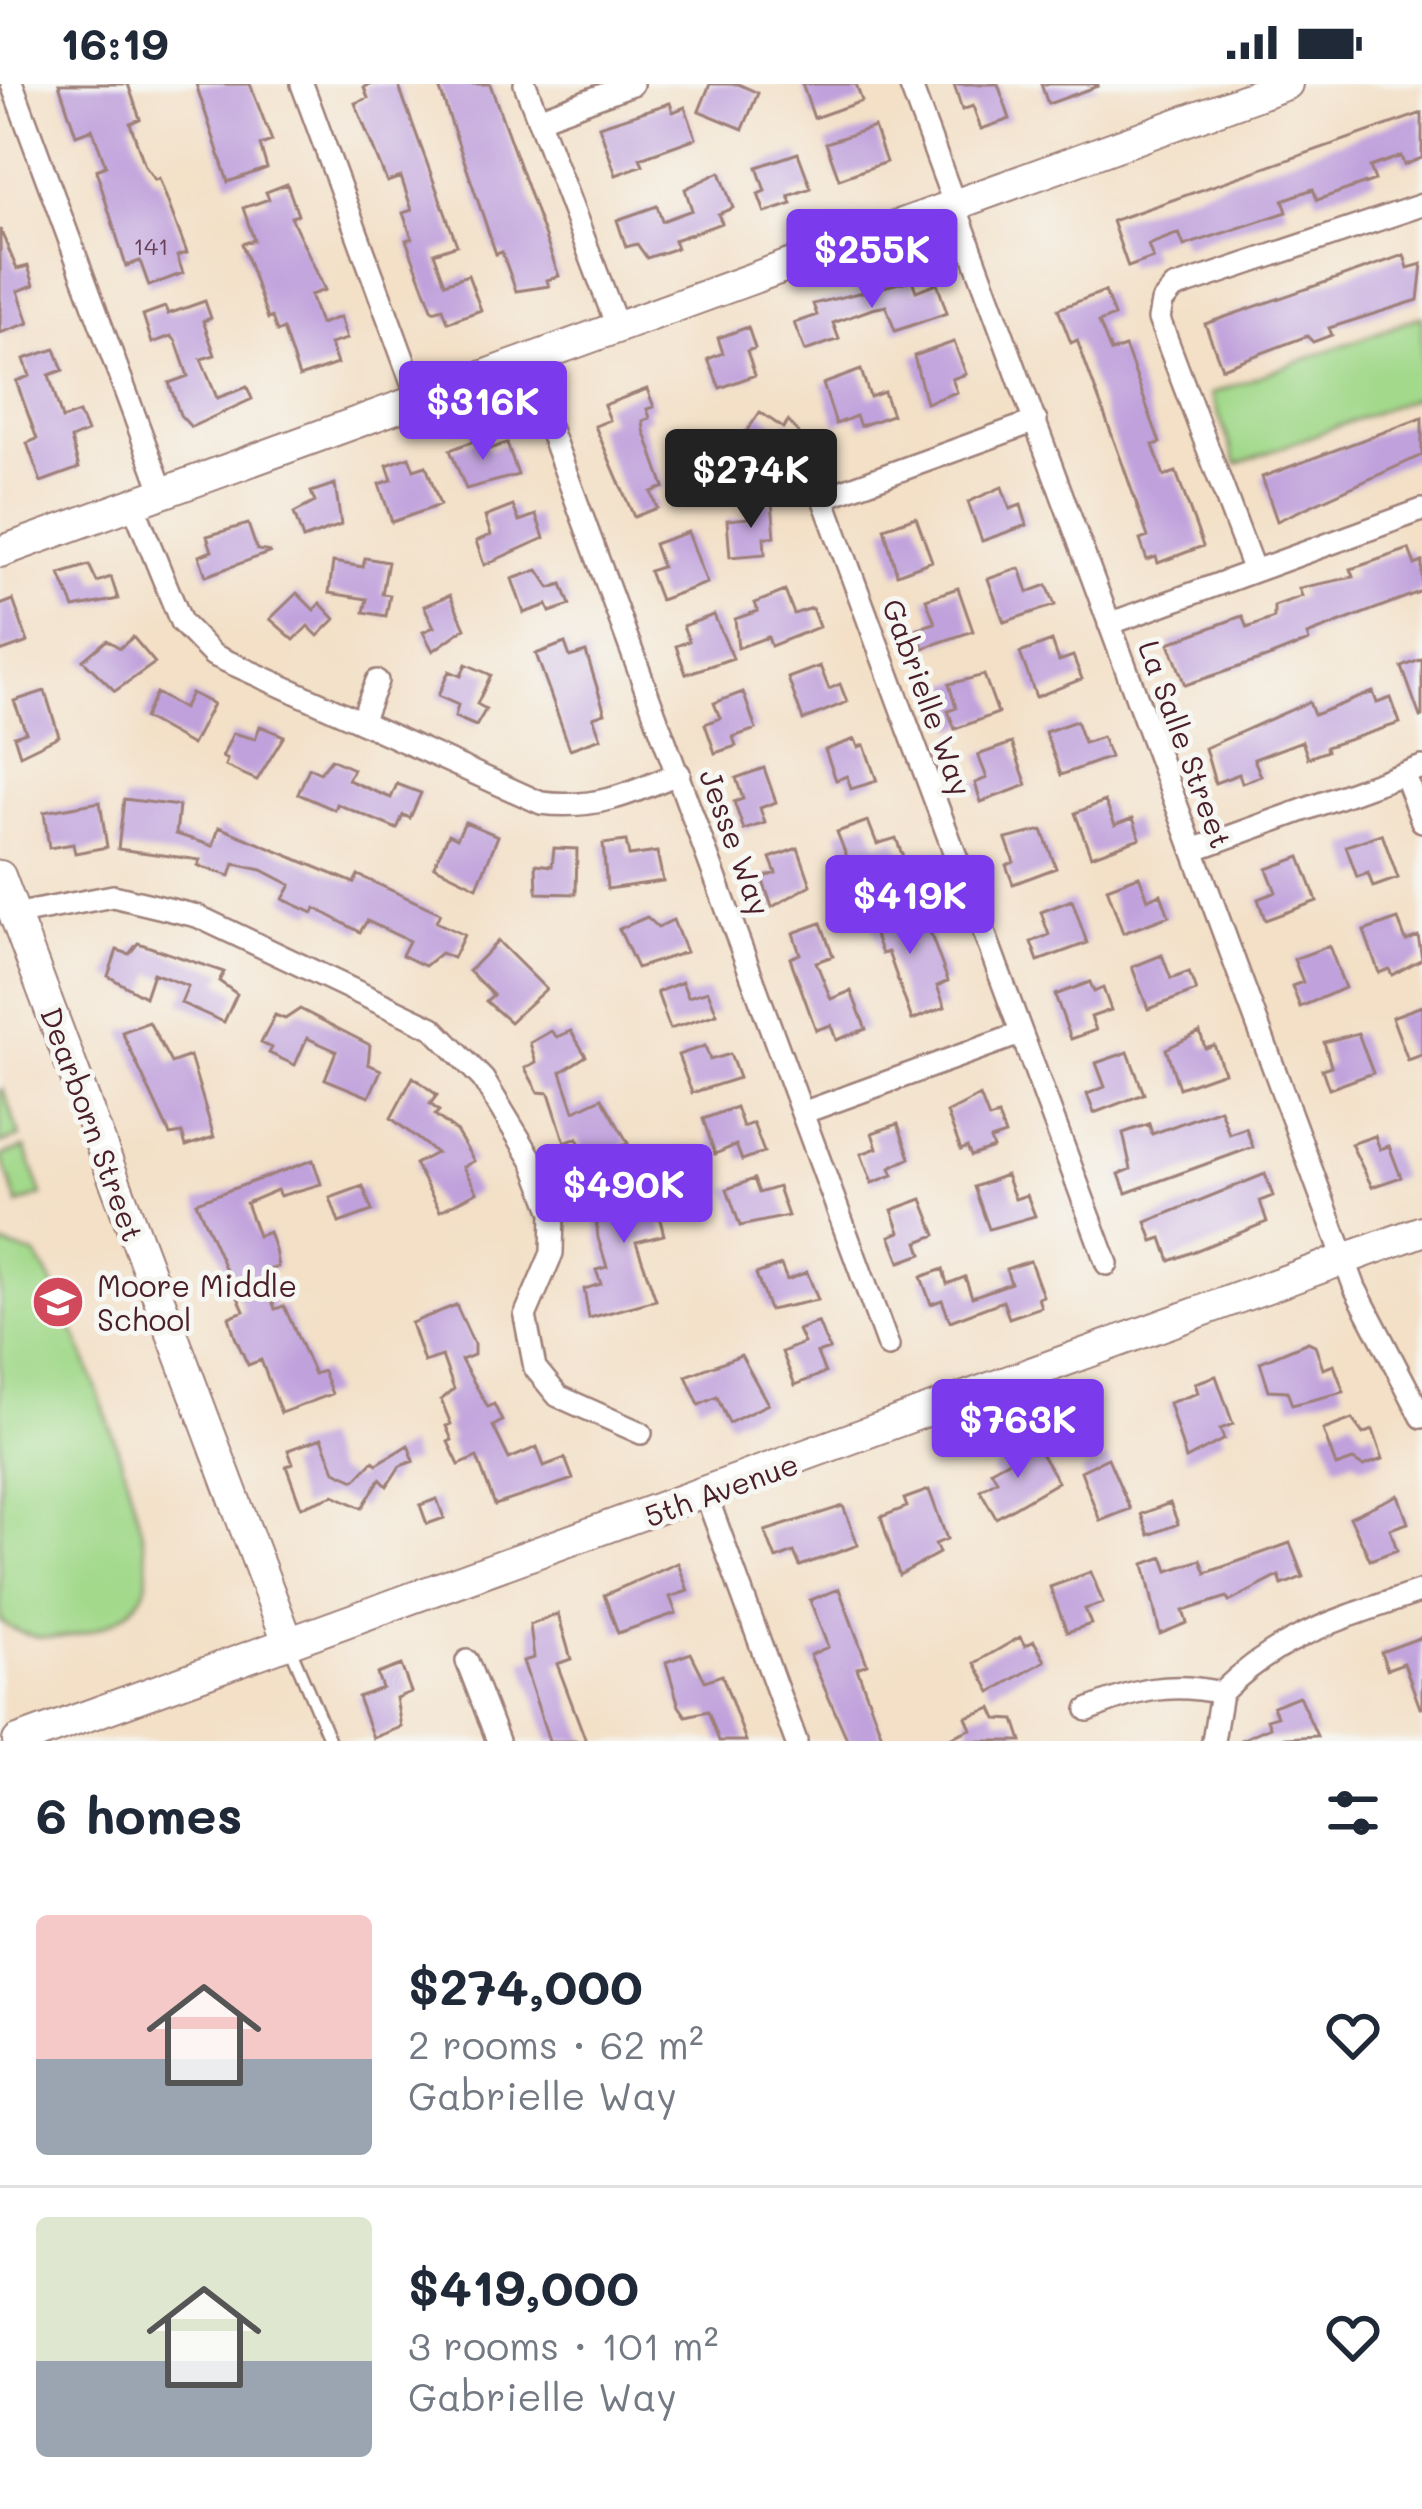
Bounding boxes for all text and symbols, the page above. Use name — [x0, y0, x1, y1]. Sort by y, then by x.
text: 16:19 — [60, 13, 168, 71]
pin: $255K — [788, 209, 956, 311]
text: $255K — [813, 222, 931, 273]
house number: 141 — [133, 230, 169, 261]
pin: $316K — [399, 361, 567, 463]
text: $316K — [426, 374, 540, 425]
pin: $274K — [667, 429, 835, 531]
text: $274K — [692, 442, 810, 493]
street label: Gabrielle Way — [874, 593, 982, 801]
street label: La Salle Street — [1130, 635, 1242, 853]
street label: Jesse Way — [691, 763, 781, 921]
pin: $419K — [826, 855, 994, 957]
text: $419K — [852, 868, 968, 919]
street label: Dearborn Street — [32, 1001, 154, 1247]
pin: $490K — [540, 1144, 708, 1246]
text: $490K — [562, 1157, 686, 1208]
place label: Moore Middle School — [97, 1265, 297, 1339]
school or university icon: Moore Middle School — [30, 1274, 86, 1330]
pin: $763K — [934, 1379, 1102, 1481]
text: $763K — [959, 1392, 1077, 1443]
street label: 5th Avenue — [639, 1443, 803, 1535]
text: 6 homes — [36, 1780, 242, 1847]
icon: filters — [1320, 1780, 1386, 1846]
text: $274,000 — [408, 1951, 643, 2018]
icon: home — [132, 1963, 276, 2107]
icon: heart — [1320, 2002, 1386, 2068]
text: 2 rooms · 62 m² — [408, 2018, 704, 2069]
text: Gabrielle Way — [408, 2069, 677, 2120]
text: $419,000 — [408, 2252, 639, 2319]
icon: home — [132, 2265, 276, 2409]
icon: heart — [1320, 2304, 1386, 2370]
text: 3 rooms · 101 m² — [408, 2319, 718, 2370]
text: Gabrielle Way — [408, 2370, 677, 2421]

